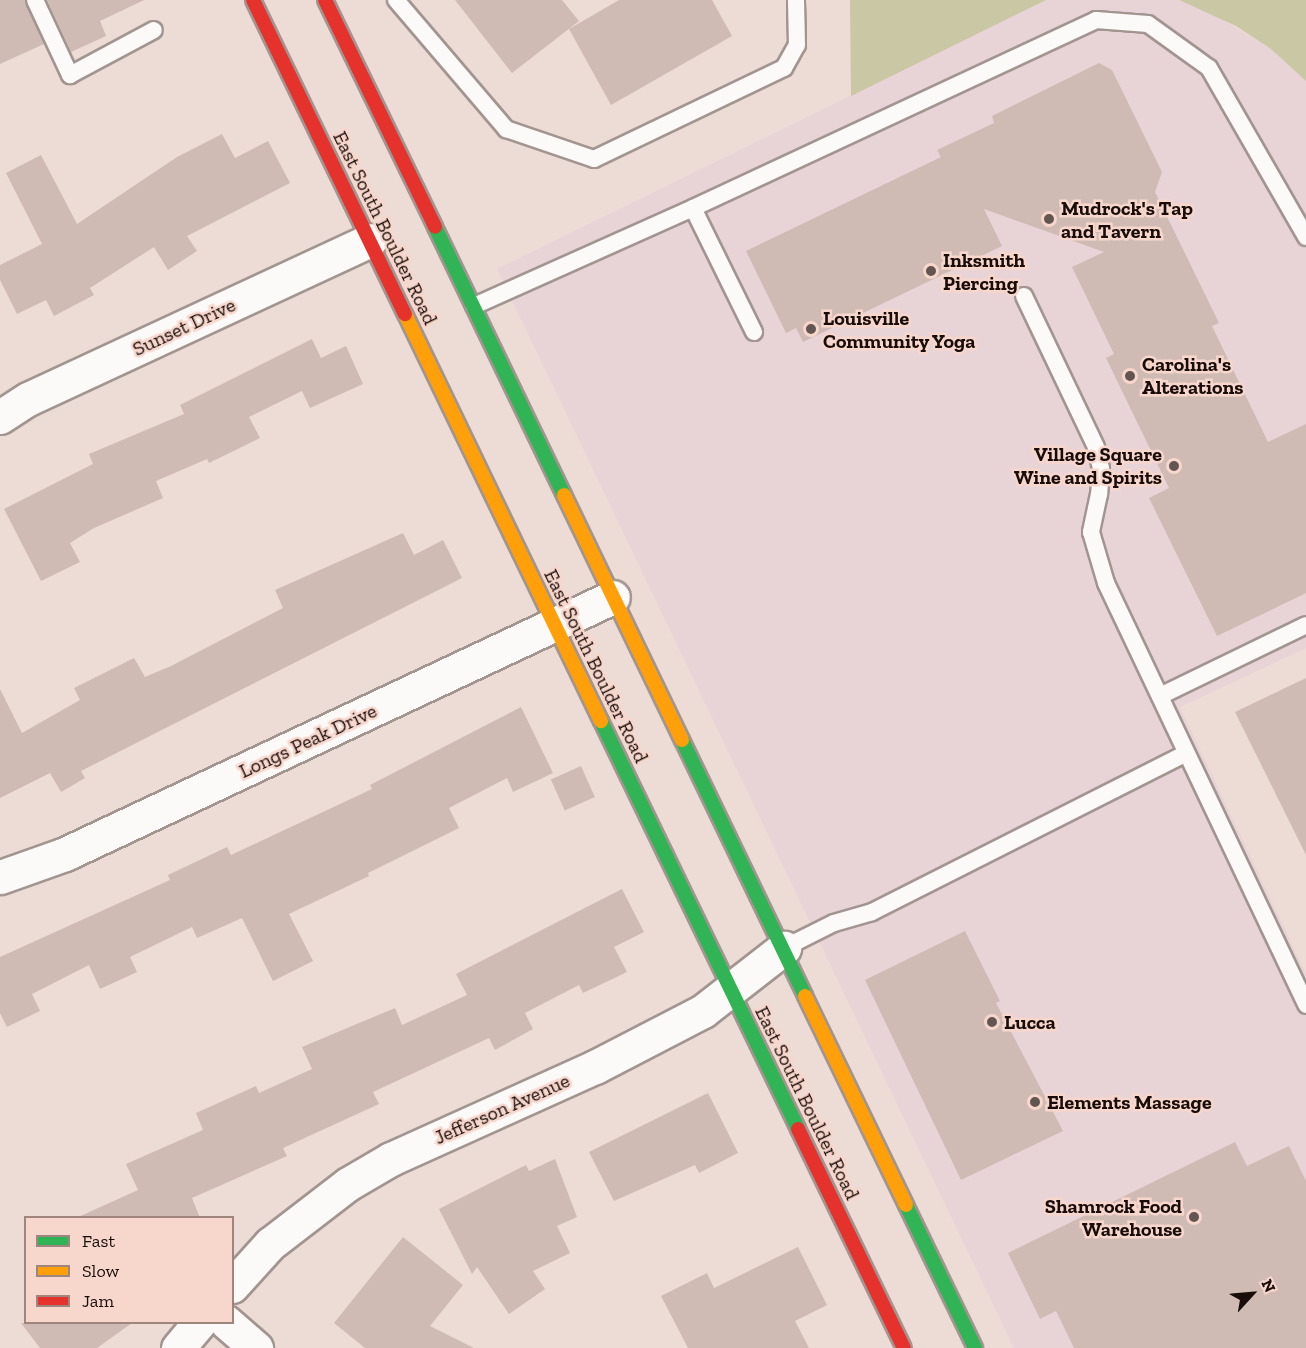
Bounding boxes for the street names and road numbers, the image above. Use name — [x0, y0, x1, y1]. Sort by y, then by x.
street label: East South Boulder Road — [328, 127, 442, 329]
street label: Sunset Drive — [129, 293, 239, 361]
street label: East South Boulder Road — [539, 565, 653, 767]
street label: Longs Peak Drive — [235, 699, 381, 783]
street label: East South Boulder Road — [750, 1002, 864, 1204]
street label: Jefferson Avenue — [430, 1068, 574, 1150]

